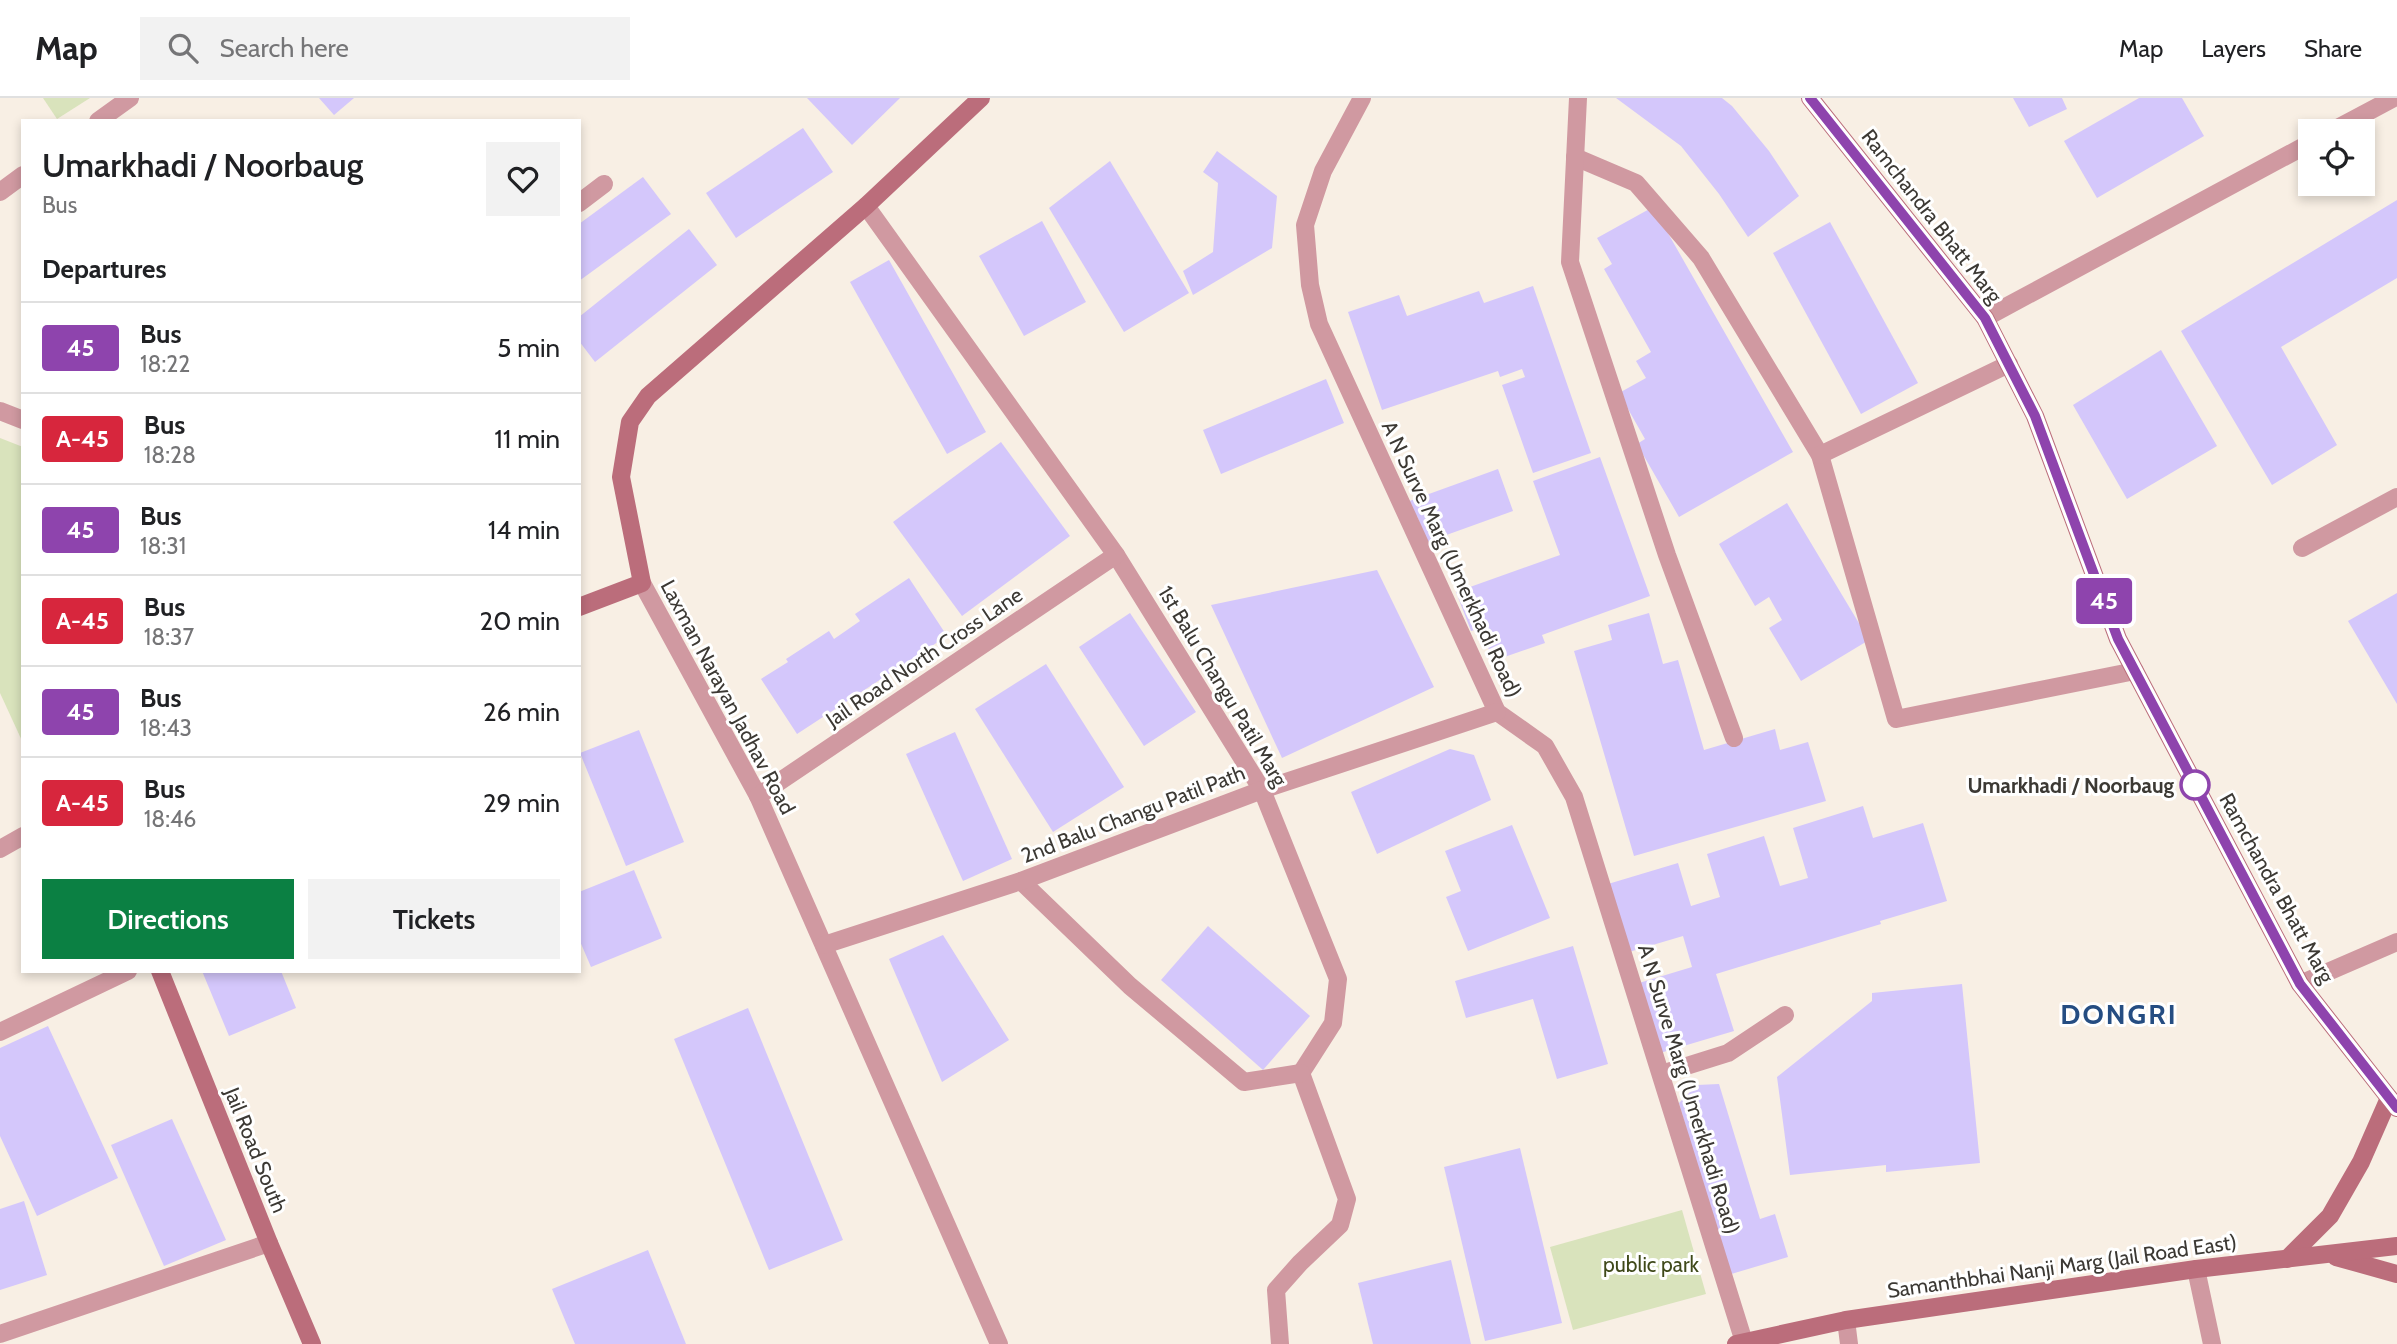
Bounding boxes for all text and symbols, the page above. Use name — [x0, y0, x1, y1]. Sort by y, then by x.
search box — [140, 17, 630, 80]
text: Map — [35, 28, 98, 68]
icon: search — [164, 29, 202, 67]
text: Search here — [220, 32, 349, 64]
text: Map — [2119, 34, 2163, 63]
text: Layers — [2201, 34, 2266, 63]
text: Share — [2304, 34, 2362, 63]
map controls — [2298, 119, 2375, 196]
button: locate — [2298, 119, 2375, 196]
street label: Ramchandra Bhatt Marg — [1857, 124, 2008, 308]
button: heart — [486, 142, 560, 216]
text: Umarkhadi / Noorbaug — [42, 145, 363, 185]
text: Bus — [42, 191, 77, 219]
text: Departures — [42, 253, 166, 285]
text: Bus — [140, 318, 181, 350]
text: 5 min — [497, 332, 560, 364]
text: 45 — [67, 333, 94, 362]
text: 18:22 — [140, 350, 190, 378]
text: Bus — [144, 409, 185, 441]
street label: A N Surve Marg (Umerkhadi Road) — [1377, 417, 1527, 701]
text: 11 min — [494, 423, 560, 455]
text: A-45 — [56, 424, 109, 453]
text: 18:28 — [144, 441, 196, 469]
text: Bus — [140, 500, 181, 532]
text: 14 min — [488, 514, 560, 546]
text: 45 — [67, 515, 94, 544]
text: 18:31 — [140, 532, 186, 560]
street label: Laxman Narayan Jadhav Road — [655, 575, 801, 819]
line badge: 45 — [2072, 578, 2136, 624]
street label: 1st Balu Changu Patil Marg — [1153, 581, 1293, 791]
street label: Jail Road North Cross Lane — [820, 582, 1027, 733]
text: 45 — [2090, 586, 2118, 615]
text: Bus — [144, 591, 185, 623]
text: 20 min — [480, 605, 560, 637]
text: A-45 — [56, 606, 109, 635]
text: 18:37 — [144, 623, 194, 651]
text: Bus — [140, 682, 181, 714]
text: 26 min — [483, 696, 560, 728]
text: 45 — [67, 697, 94, 726]
text: 18:43 — [140, 714, 192, 742]
street label: 2nd Balu Changu Patil Path — [1018, 760, 1248, 868]
marker: Umarkhadi / Noorbaug — [2180, 770, 2210, 800]
text: Bus — [144, 773, 185, 805]
place label: Umarkhadi / Noorbaug — [1967, 773, 2174, 798]
text: 29 min — [483, 787, 560, 819]
text: A-45 — [56, 788, 109, 817]
street label: Ramchandra Bhatt Marg — [2214, 789, 2340, 988]
text: 18:46 — [144, 805, 196, 833]
button: Directions — [42, 879, 294, 959]
button: Tickets — [308, 879, 560, 959]
street label: A N Surve Marg (Umerkhadi Road) — [1633, 941, 1745, 1237]
district label: DONGRI — [2060, 997, 2178, 1031]
street label: Jail Road South — [219, 1083, 292, 1216]
street label: Samanthbhai Nanji Marg (Jail Road East) — [1886, 1229, 2238, 1304]
park label: public park — [1603, 1252, 1700, 1277]

